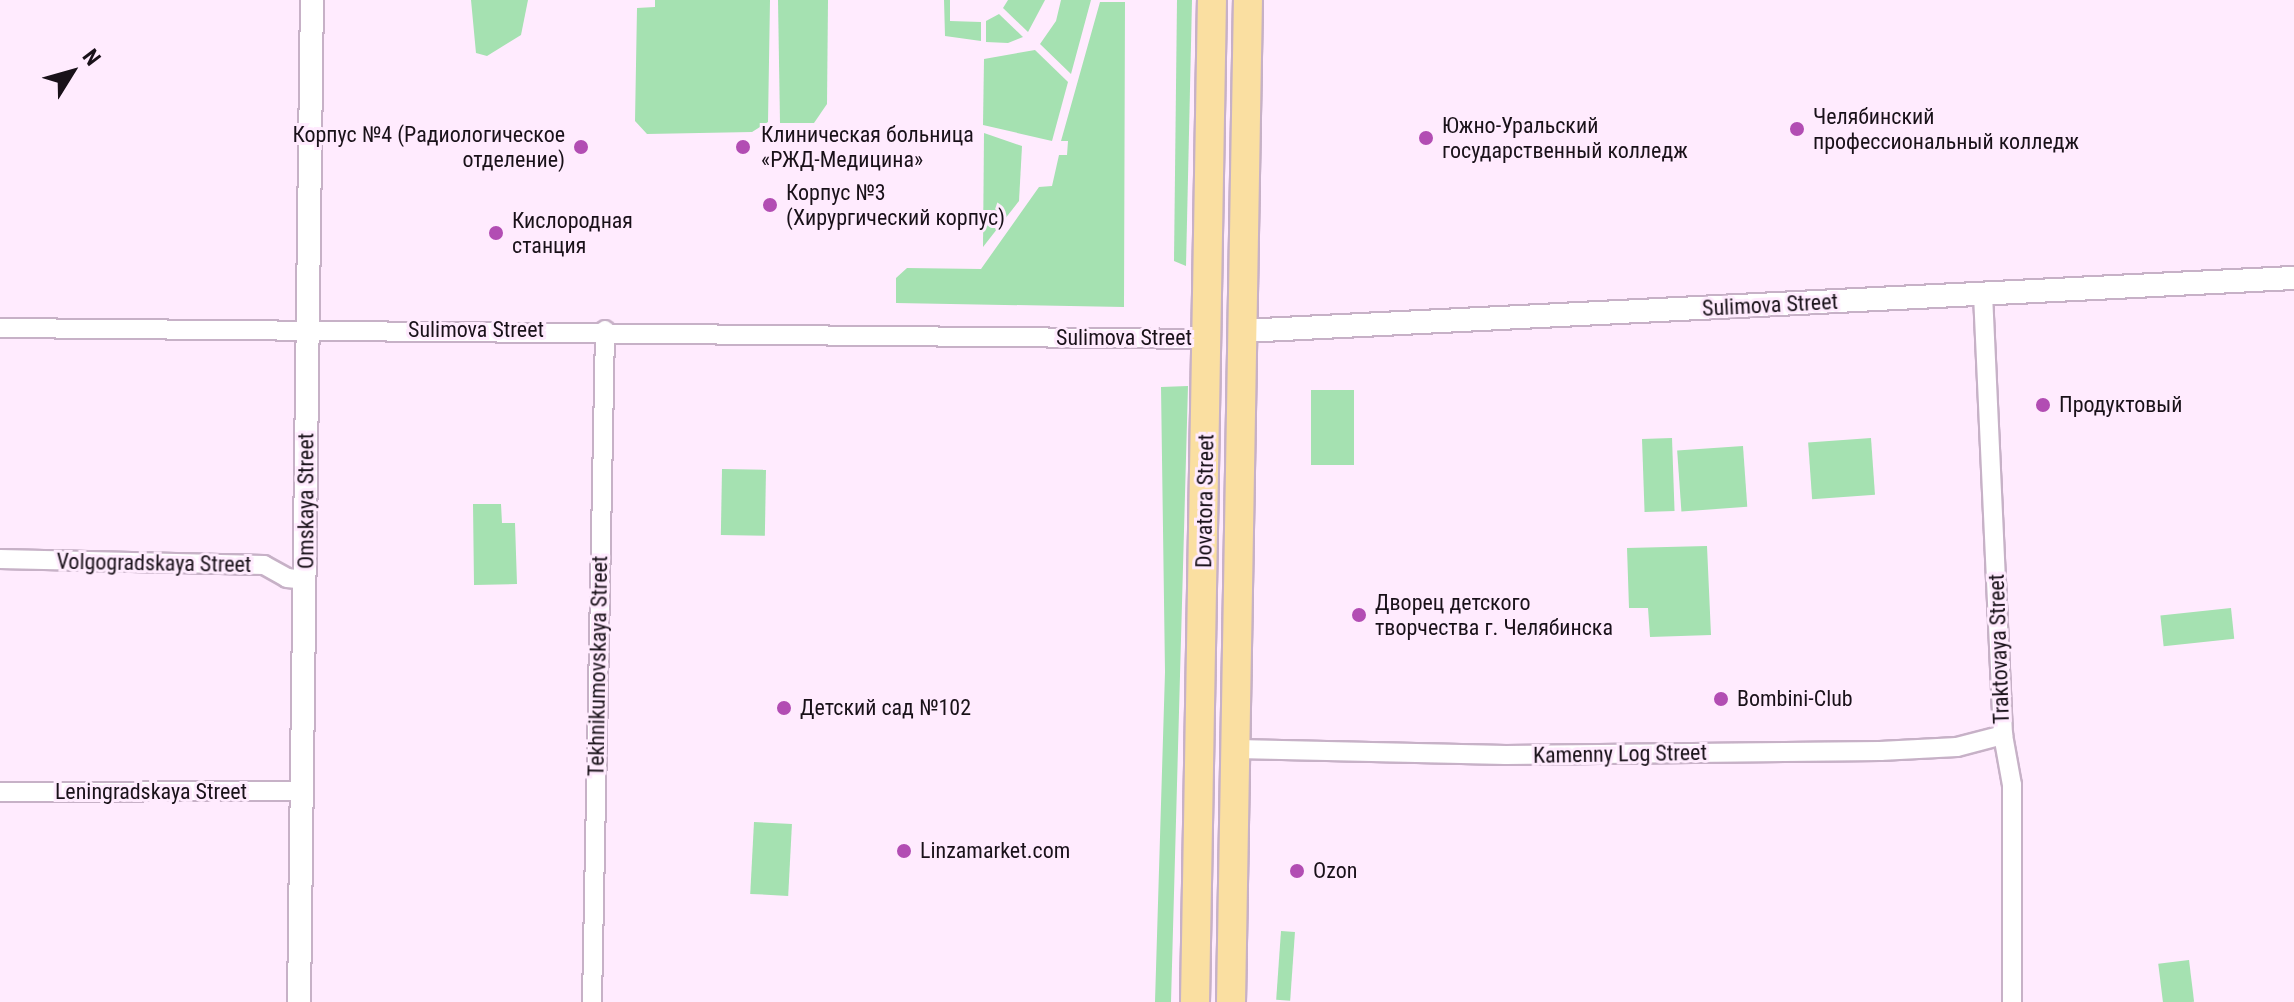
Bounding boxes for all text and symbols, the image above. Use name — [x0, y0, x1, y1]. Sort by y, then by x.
north arrow — [32, 32, 112, 112]
text: N — [78, 44, 106, 70]
place label: Челябинский профессиональный колледж — [1813, 103, 2079, 154]
place label: Южно-Уральский государственный колледж — [1442, 112, 1688, 164]
marker: Челябинский профессиональный колледж — [1788, 120, 1806, 138]
place label: Корпус №4 (Радиологическое отделение) — [292, 121, 565, 172]
place label: Клиническая больница «РЖД-Медицина» — [761, 121, 974, 172]
marker: Южно-Уральский государственный колледж — [1417, 129, 1435, 147]
marker: Клиническая больница «РЖД-Медицина» — [732, 136, 754, 158]
marker: Корпус №4 (Радиологическое отделение) — [572, 138, 590, 156]
place label: Корпус №3 (Хирургический корпус) — [786, 179, 1005, 230]
marker: Корпус №3 (Хирургический корпус) — [761, 196, 779, 214]
place label: Кислородная станция — [512, 207, 633, 258]
marker: Кислородная станция — [487, 224, 505, 242]
street label: Sulimova Street — [1701, 288, 1839, 322]
street label: Sulimova Street — [408, 317, 544, 343]
street label: Sulimova Street — [1056, 325, 1192, 351]
place label: Продуктовый — [2059, 392, 2182, 418]
marker: Продуктовый — [2034, 396, 2052, 414]
street label: Omskaya Street — [293, 433, 319, 569]
street label: Dovatora Street — [1191, 434, 1219, 568]
street label: Volgogradskaya Street — [56, 548, 252, 578]
street label: Tekhnikumovskaya Street — [583, 555, 613, 777]
street label: Traktovaya Street — [1983, 573, 2015, 725]
place label: Дворец детского творчества г. Челябинска — [1375, 589, 1613, 640]
marker: Дворец детского творчества г. Челябинска — [1350, 606, 1368, 624]
place label: Bombini-Club — [1737, 686, 1853, 712]
marker: Bombini-Club — [1712, 690, 1730, 708]
place label: Детский сад №102 — [800, 695, 971, 721]
marker: Детский сад №102 — [775, 699, 793, 717]
street label: Kamenny Log Street — [1533, 739, 1707, 769]
street label: Leningradskaya Street — [55, 779, 247, 805]
place label: Linzamarket.com — [920, 838, 1070, 864]
marker: Linzamarket.com — [895, 842, 913, 860]
place label: Ozon — [1313, 858, 1357, 884]
marker: Ozon — [1288, 862, 1306, 880]

